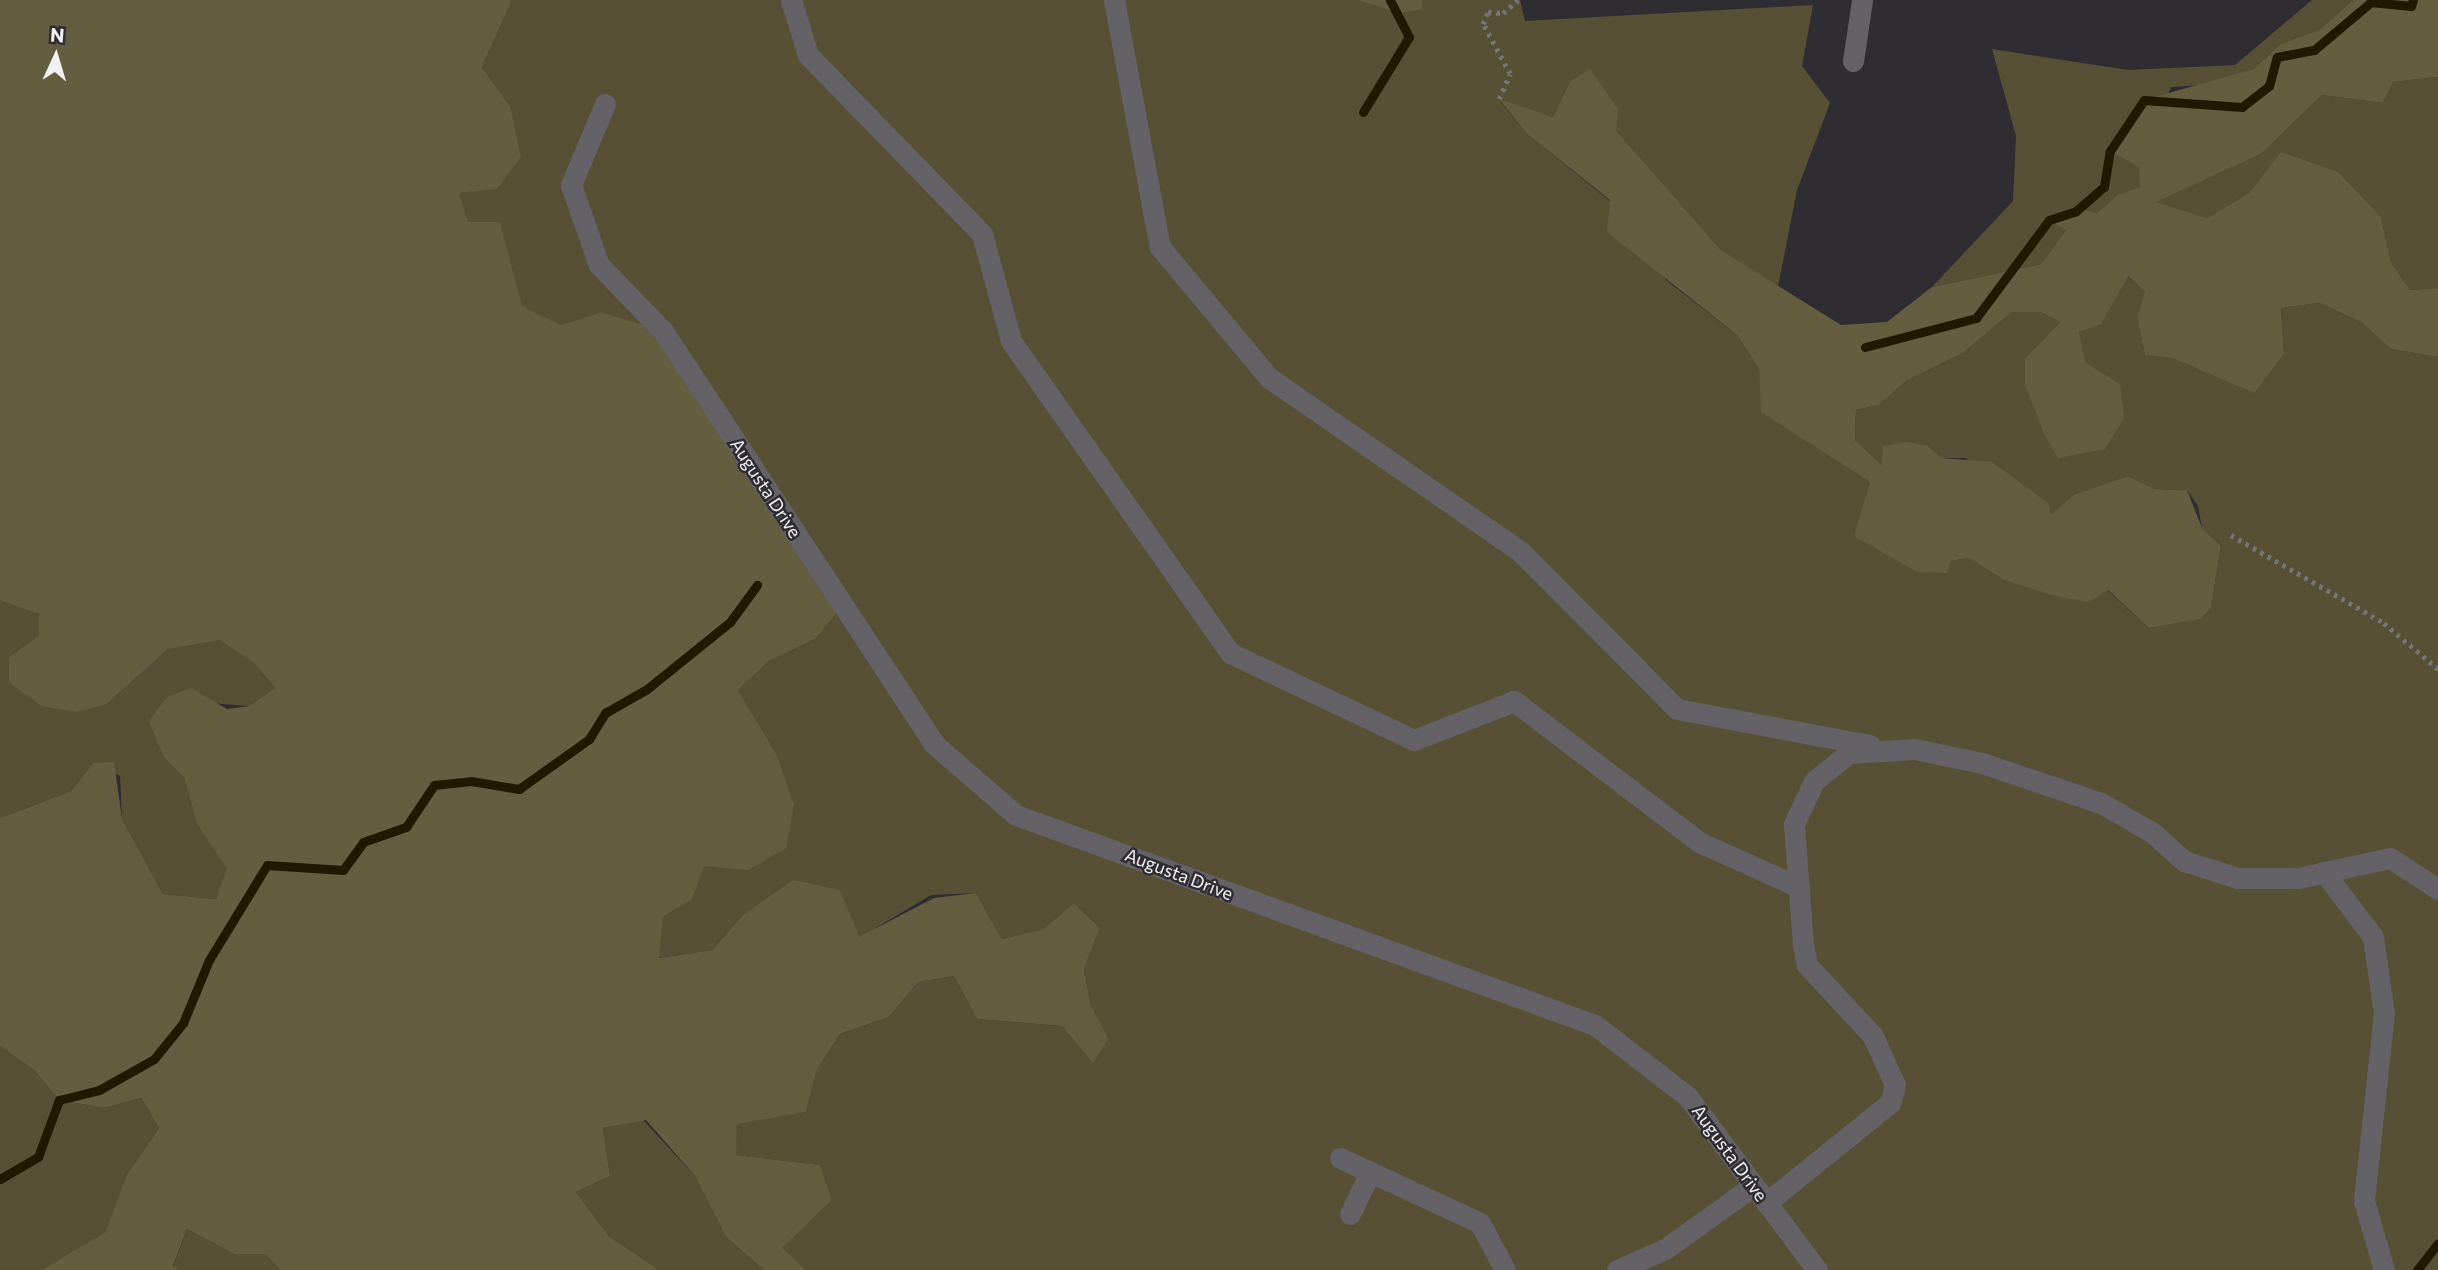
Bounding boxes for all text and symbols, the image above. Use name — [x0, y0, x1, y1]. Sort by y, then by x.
north arrow — [21, 21, 91, 91]
text: N — [50, 23, 65, 47]
street label: Augusta Drive — [726, 434, 806, 542]
street label: Augusta Drive — [1122, 843, 1236, 905]
street label: Augusta Drive — [1688, 1101, 1772, 1205]

